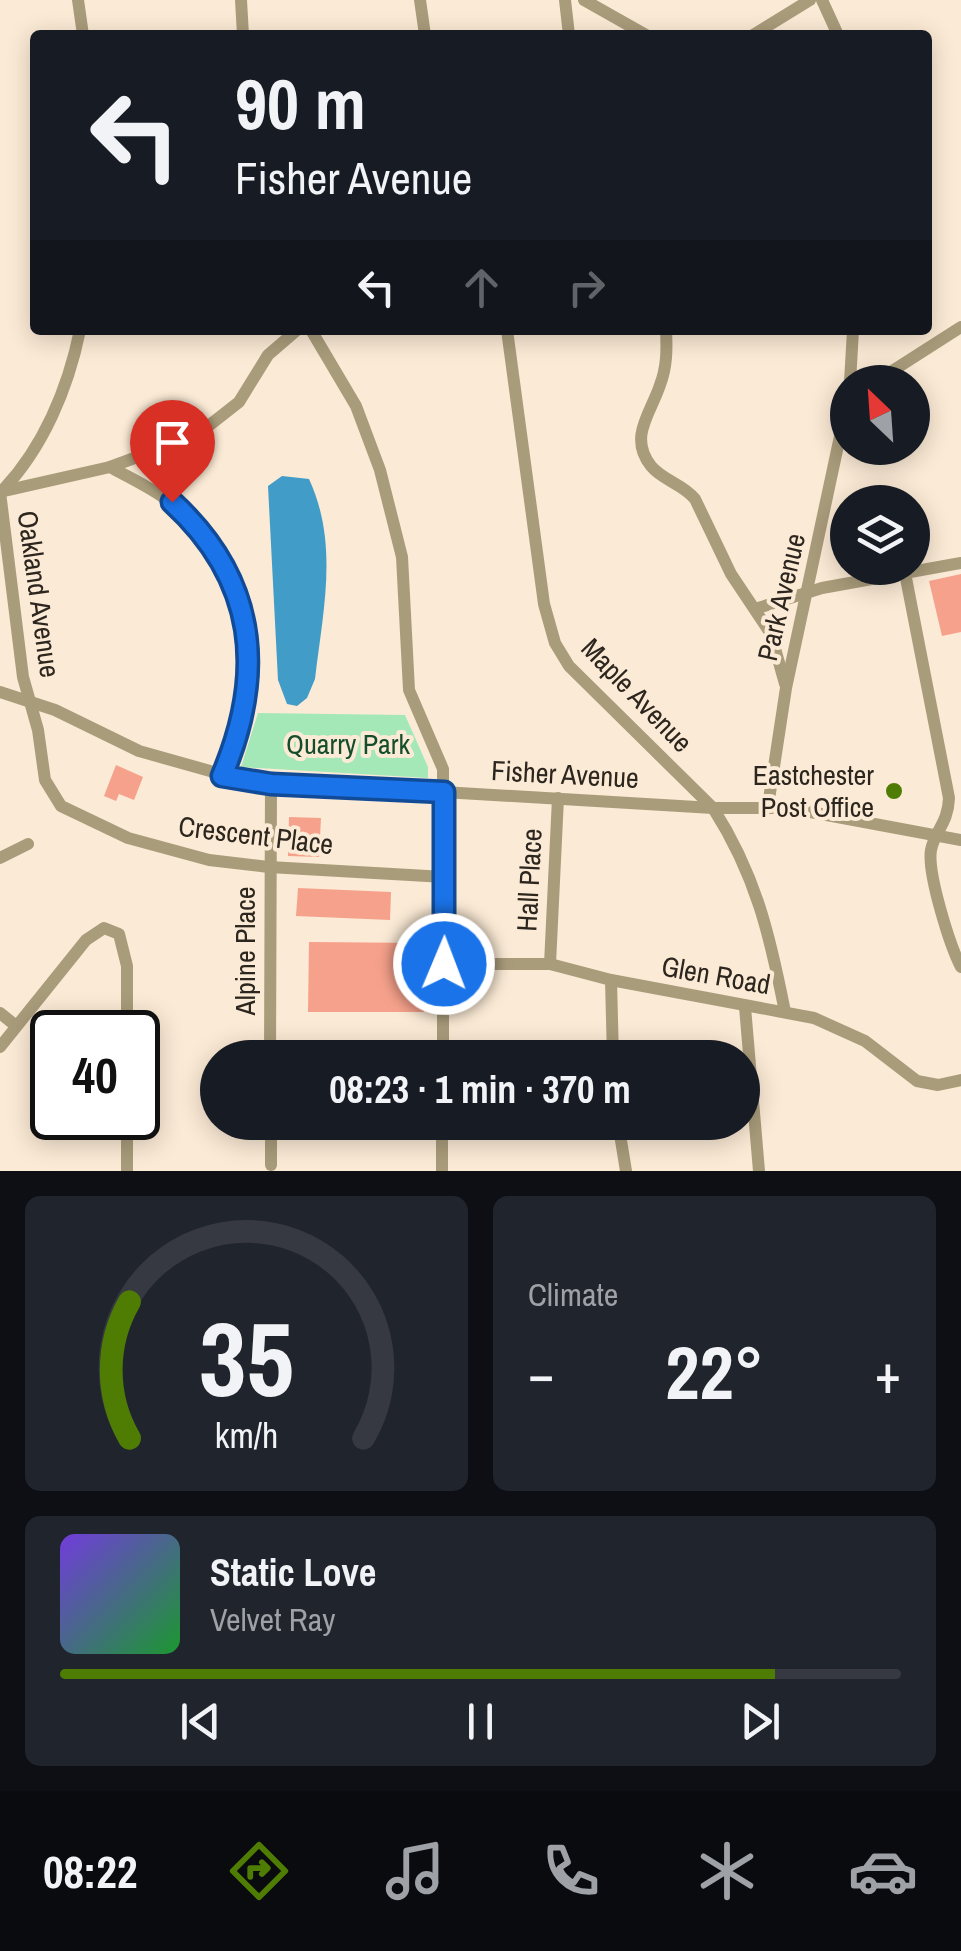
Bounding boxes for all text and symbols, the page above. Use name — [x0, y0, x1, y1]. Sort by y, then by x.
text: 90 m — [235, 57, 366, 151]
icon: left — [70, 70, 200, 200]
text: Fisher Avenue — [235, 147, 472, 208]
icon: left — [349, 260, 404, 315]
icon: ahead — [454, 260, 509, 315]
icon: right — [559, 260, 614, 315]
north arrow — [830, 365, 930, 465]
map controls — [830, 365, 930, 585]
pin — [130, 400, 215, 503]
icon: arrive — [145, 415, 200, 470]
button: layers — [830, 485, 930, 585]
street label: Oakland Avenue — [8, 508, 70, 680]
street label: Park Avenue — [748, 529, 814, 665]
street label: Maple Avenue — [573, 630, 701, 760]
park label: Quarry Park — [286, 725, 410, 763]
street label: Fisher Avenue — [490, 751, 640, 797]
place label: Eastchester Post Office — [753, 756, 874, 826]
marker: Eastchester Post Office — [883, 780, 905, 802]
street label: Crescent Place — [176, 807, 336, 863]
street label: Hall Place — [507, 827, 551, 933]
street label: Alpine Place — [226, 887, 264, 1016]
position arrow — [392, 912, 496, 1016]
street label: Glen Road — [659, 947, 773, 1003]
speed limit sign: 40 — [30, 1010, 160, 1140]
text: 08:23 · 1 min · 370 m — [329, 1064, 631, 1115]
text: Climate — [528, 1273, 618, 1316]
text: 35 — [199, 1288, 294, 1428]
text: 22° — [665, 1321, 764, 1422]
text: − — [528, 1336, 554, 1410]
text: + — [875, 1336, 901, 1410]
text: km/h — [215, 1411, 278, 1459]
text: Static Love — [210, 1547, 376, 1598]
text: Velvet Ray — [210, 1598, 335, 1641]
icon: previous — [173, 1694, 228, 1749]
icon: pause — [453, 1694, 508, 1749]
icon: next — [733, 1694, 788, 1749]
icon: directions — [224, 1836, 294, 1906]
icon: music — [380, 1836, 450, 1906]
icon: phone — [536, 1836, 606, 1906]
icon: climate — [692, 1836, 762, 1906]
icon: car — [848, 1836, 918, 1906]
text: 08:22 — [43, 1841, 137, 1902]

